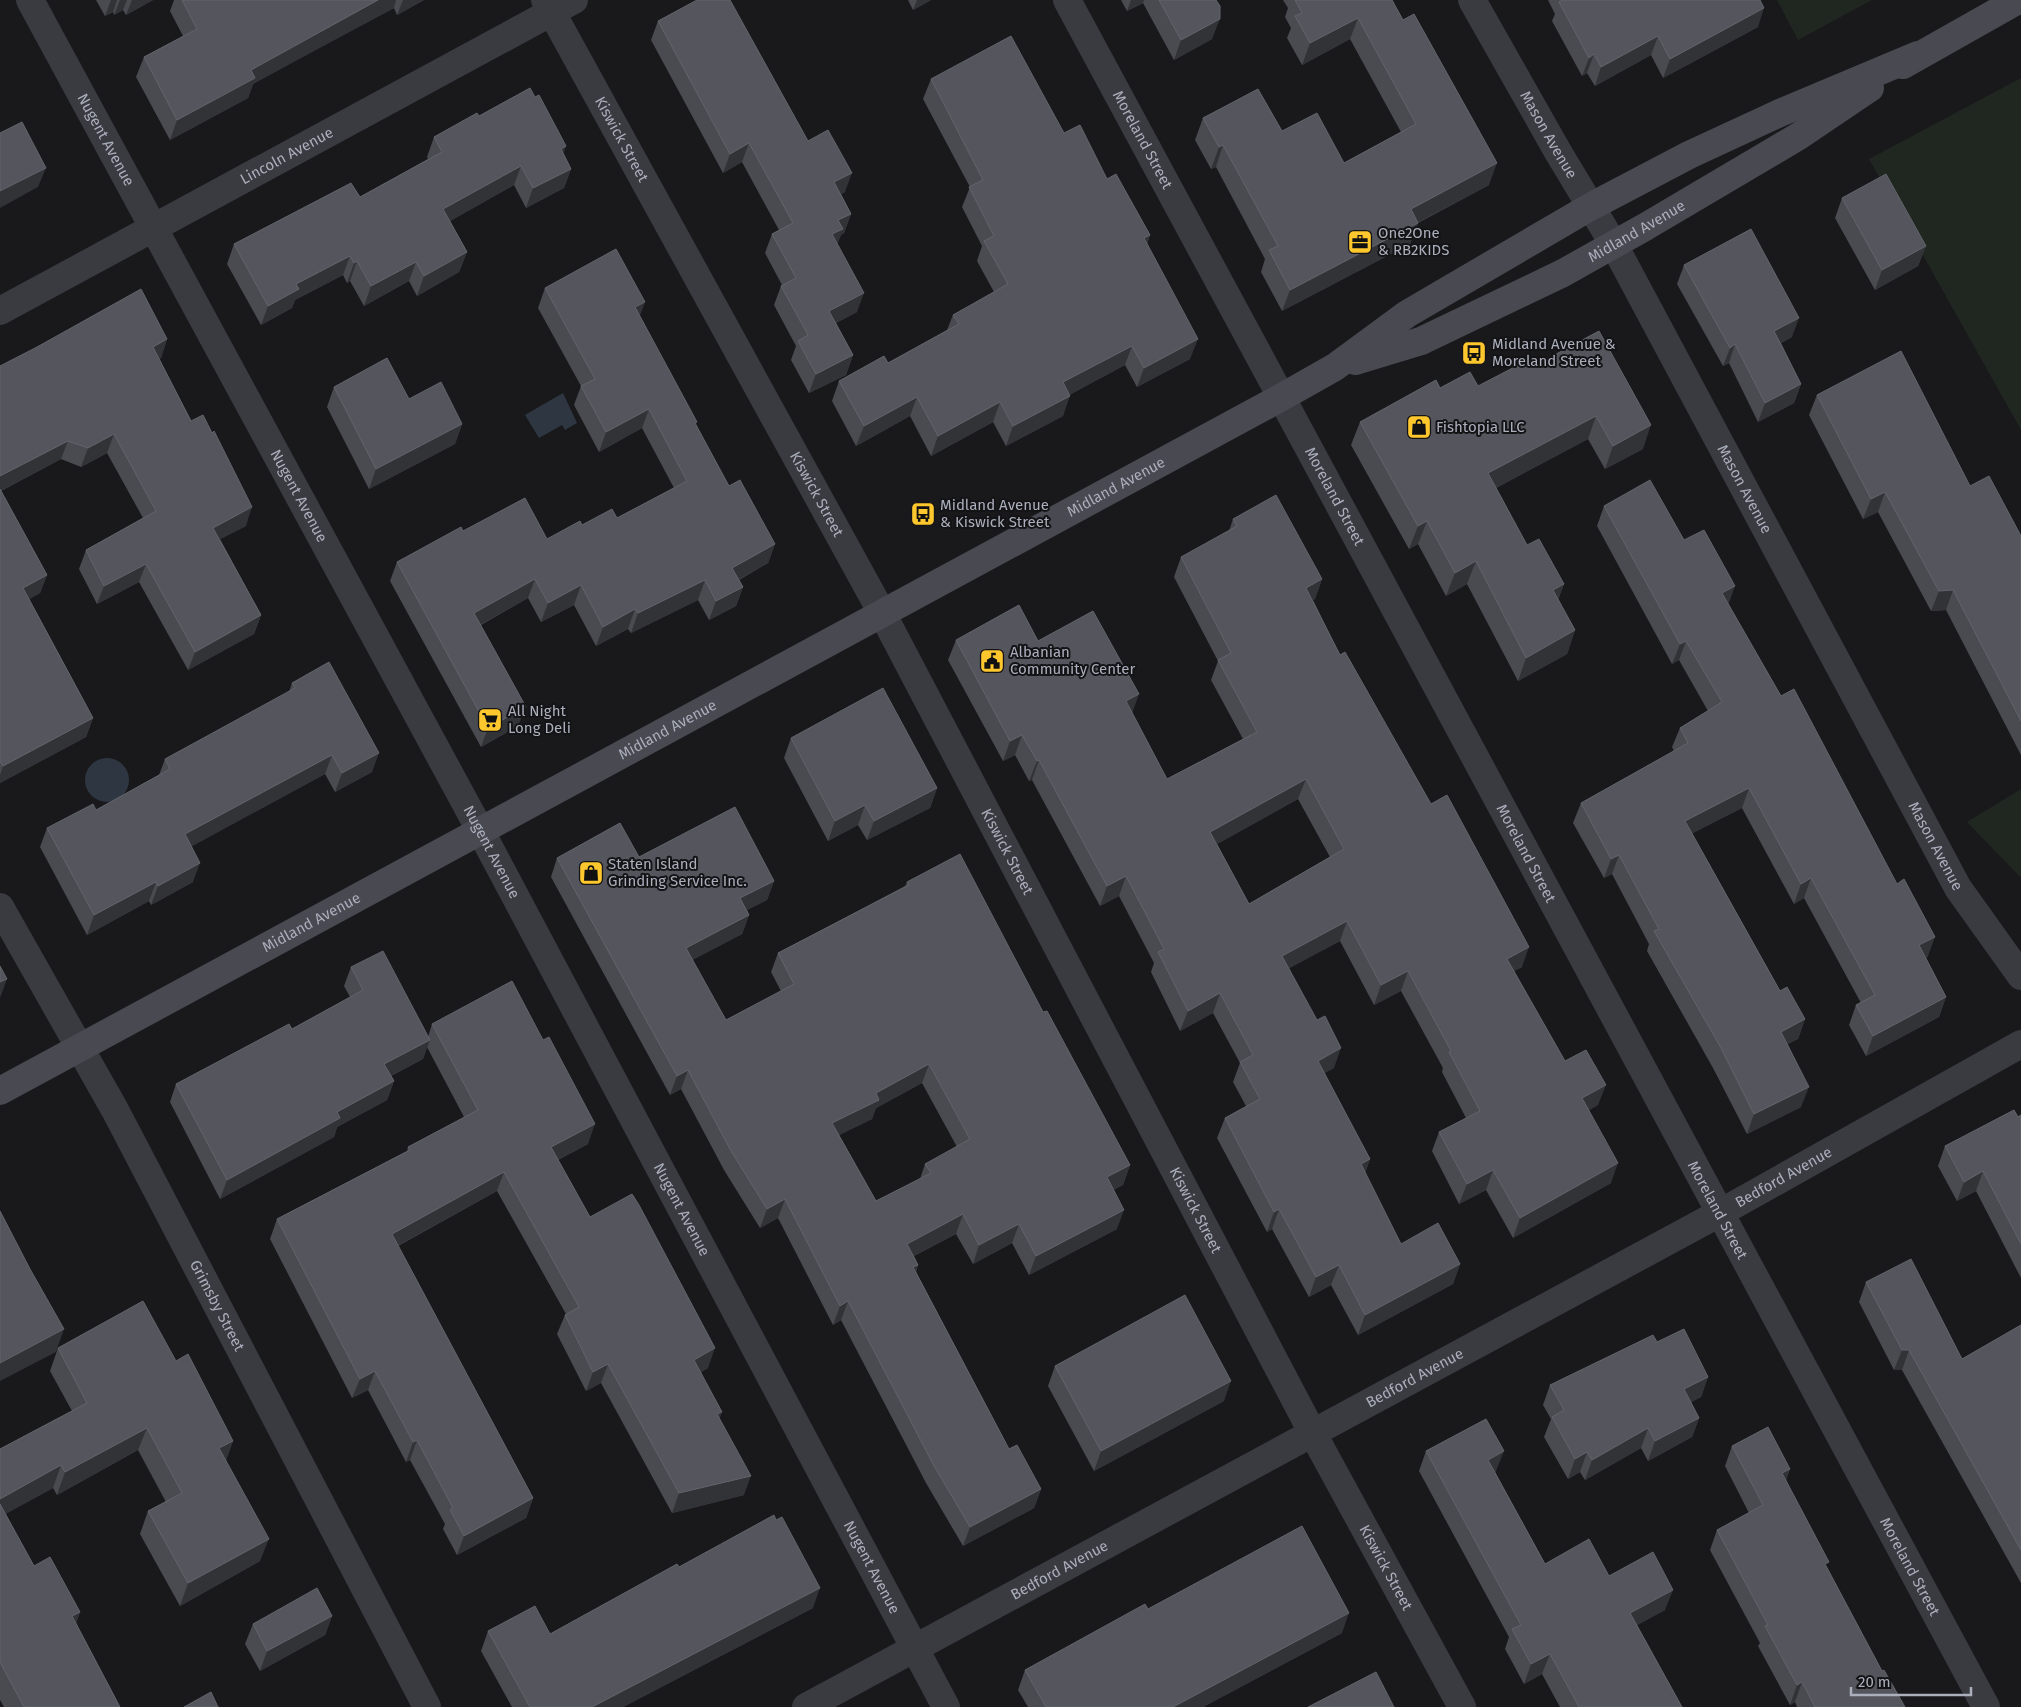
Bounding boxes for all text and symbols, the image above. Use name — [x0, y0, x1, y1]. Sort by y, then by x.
street label: Moreland Street — [1109, 88, 1177, 193]
street label: Mason Avenue — [1516, 88, 1581, 182]
street label: Nugent Avenue — [73, 90, 138, 189]
street label: Kiswick Street — [591, 94, 653, 186]
street label: Lincoln Avenue — [237, 123, 336, 188]
street label: Midland Avenue — [1585, 196, 1688, 266]
place label: One2One & RB2KIDS — [1378, 224, 1449, 259]
office icon: One2One & RB2KIDS — [1347, 229, 1373, 255]
place label: Midland Avenue & Moreland Street — [1492, 335, 1616, 370]
bus stop icon: Midland Avenue & Moreland Street — [1461, 340, 1487, 366]
shop icon: Fishtopia LLC — [1406, 414, 1432, 440]
place label: Fishtopia LLC — [1436, 418, 1525, 436]
street label: Mason Avenue — [1714, 442, 1776, 537]
street label: Moreland Street — [1301, 444, 1369, 549]
street label: Nugent Avenue — [266, 446, 331, 545]
street label: Kiswick Street — [786, 448, 848, 541]
street label: Midland Avenue — [1064, 453, 1168, 521]
place label: Midland Avenue & Kiswick Street — [940, 496, 1050, 531]
bus stop icon: Midland Avenue & Kiswick Street — [910, 501, 936, 527]
place label: Albanian Community Center — [1010, 643, 1135, 678]
public building icon: Albanian Community Center — [979, 648, 1005, 674]
street label: Midland Avenue — [615, 696, 720, 764]
place label: All Night Long Deli — [508, 702, 571, 737]
supermarket icon: All Night Long Deli — [477, 707, 503, 733]
street label: Mason Avenue — [1905, 799, 1967, 894]
street label: Moreland Street — [1492, 801, 1560, 906]
street label: Nugent Avenue — [459, 802, 524, 902]
street label: Kiswick Street — [977, 806, 1037, 898]
place label: Staten Island Grinding Service Inc. — [608, 855, 747, 890]
shop icon: Staten Island Grinding Service Inc. — [578, 860, 604, 886]
street label: Midland Avenue — [259, 889, 364, 956]
street label: Bedford Avenue — [1732, 1143, 1835, 1211]
street label: Moreland Street — [1684, 1158, 1752, 1263]
street label: Nugent Avenue — [650, 1160, 714, 1259]
street label: Kiswick Street — [1166, 1164, 1226, 1257]
street label: Grimsby Street — [186, 1257, 249, 1355]
street label: Bedford Avenue — [1363, 1344, 1467, 1412]
street label: Moreland Street — [1876, 1514, 1944, 1619]
street label: Nugent Avenue — [840, 1518, 904, 1617]
street label: Kiswick Street — [1355, 1522, 1417, 1614]
street label: Bedford Avenue — [1008, 1536, 1111, 1604]
scale bar — [1851, 1664, 1971, 1696]
text: 20 m — [1858, 1673, 1891, 1691]

